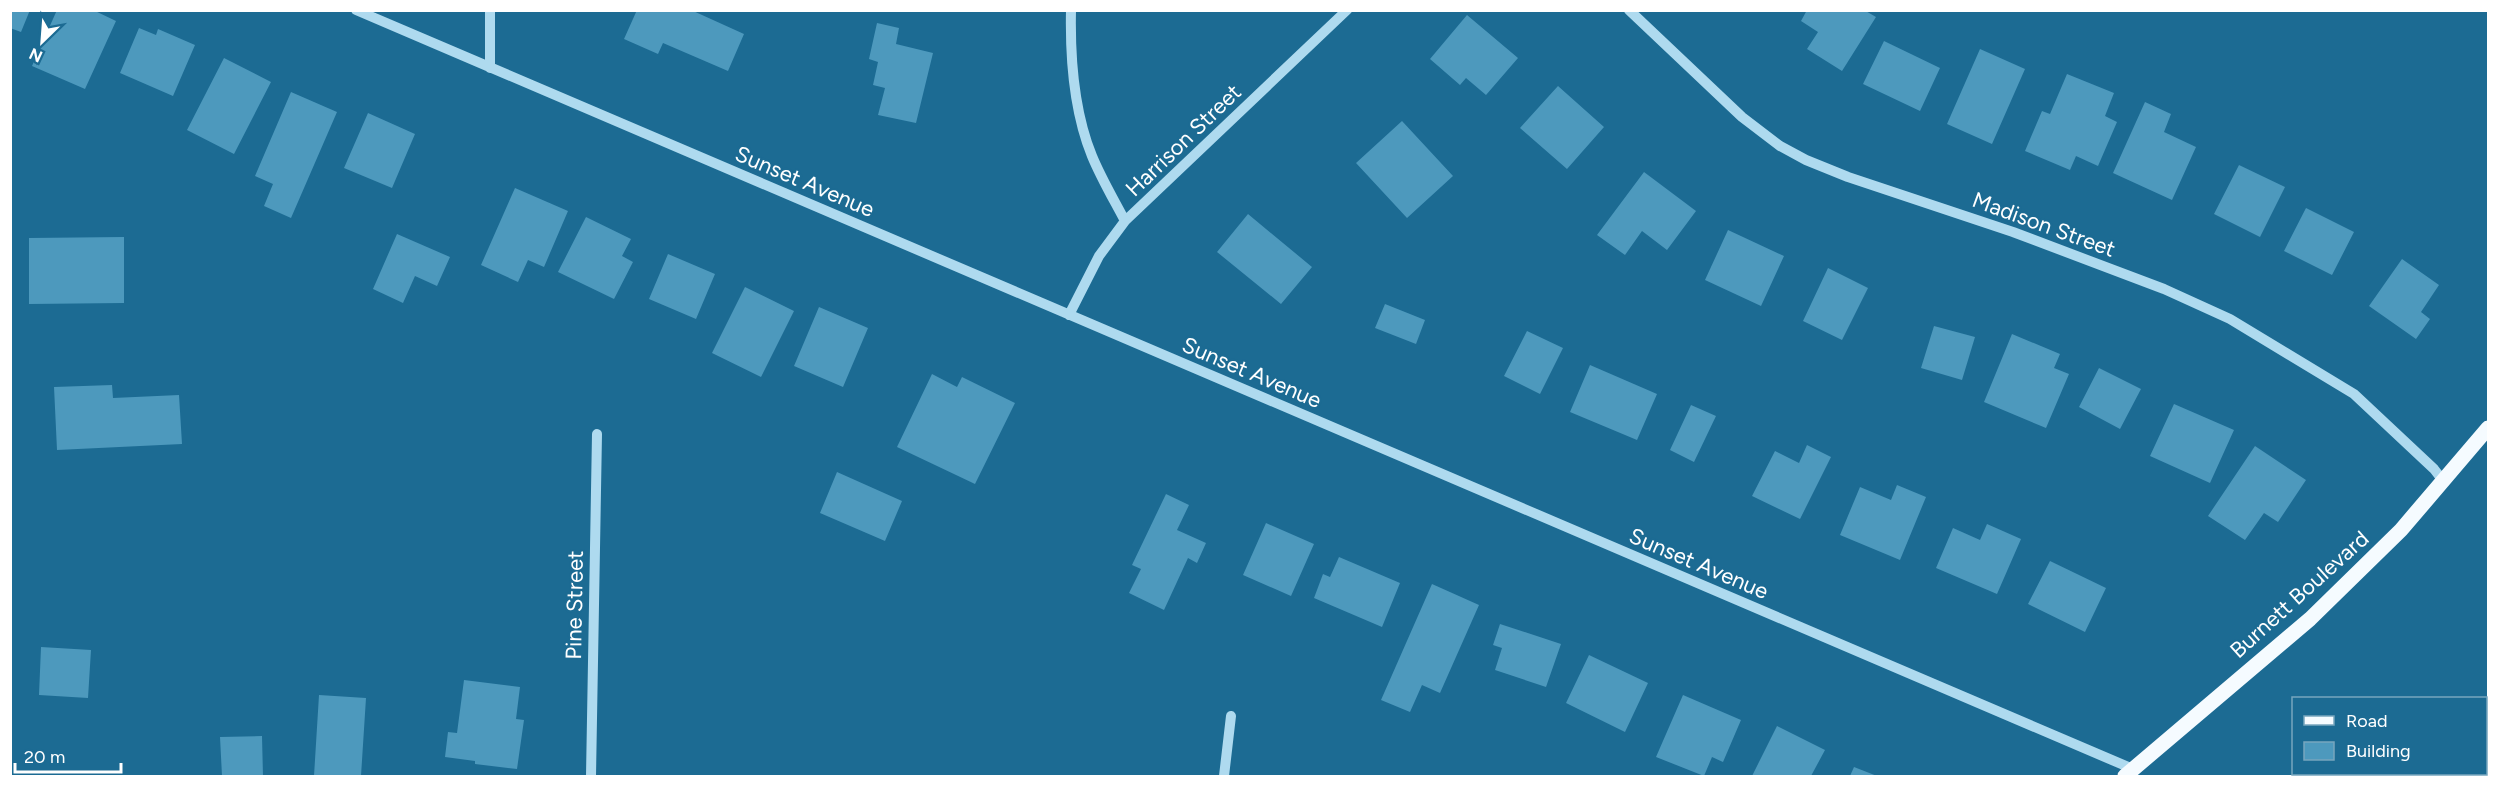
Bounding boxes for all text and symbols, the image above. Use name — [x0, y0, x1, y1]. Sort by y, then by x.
north arrow — [12, 12, 72, 72]
text: N — [26, 44, 45, 66]
street label: Harrison Street — [1120, 79, 1247, 202]
street label: Sunset Avenue — [731, 140, 878, 223]
street label: Madison Street — [1969, 186, 2119, 263]
street label: Sunset Avenue — [1178, 331, 1325, 414]
street label: Sunset Avenue — [1625, 522, 1772, 605]
street label: Burnett Boulevard — [2224, 525, 2374, 664]
street label: Pine Street — [560, 550, 589, 660]
legend — [2292, 697, 2487, 775]
text: Road — [2346, 710, 2387, 732]
scale bar — [15, 736, 122, 774]
text: Building — [2346, 740, 2411, 762]
text: 20 m — [24, 746, 65, 768]

